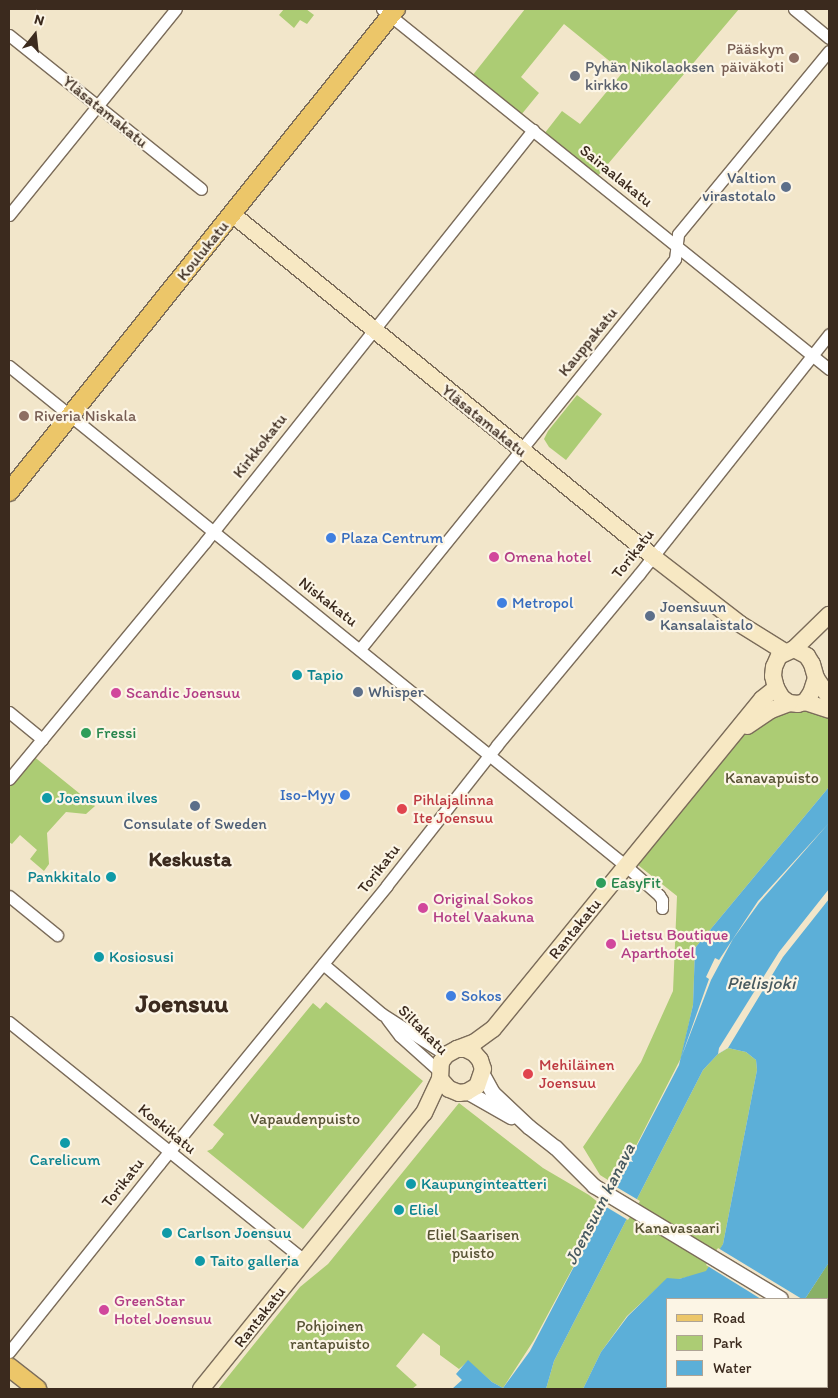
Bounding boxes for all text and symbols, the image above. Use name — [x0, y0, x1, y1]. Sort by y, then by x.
north arrow — [10, 10, 60, 60]
text: N — [32, 11, 46, 30]
place label: Pääskyn päiväkoti — [721, 39, 784, 77]
marker: Pääskyn päiväkoti — [788, 52, 800, 64]
place label: Pyhän Nikolaoksen kirkko — [585, 57, 715, 95]
marker: Pyhän Nikolaoksen kirkko — [569, 70, 581, 82]
street label: Yläsatamakatu — [58, 72, 152, 152]
street label: Sairaalakatu — [576, 141, 656, 211]
place label: Valtion virastotalo — [702, 168, 776, 206]
marker: Valtion virastotalo — [780, 181, 792, 193]
street label: Koulukatu — [173, 217, 233, 285]
street label: Kauppakatu — [554, 304, 622, 380]
street label: Yläsatamakatu — [437, 381, 531, 461]
place label: Riveria Niskala — [34, 406, 136, 426]
marker: Riveria Niskala — [18, 410, 30, 422]
street label: Kirkkokatu — [229, 410, 291, 482]
street label: Torikatu — [608, 525, 658, 583]
place label: Plaza Centrum — [341, 528, 443, 548]
marker: Plaza Centrum — [325, 532, 337, 544]
place label: Omena hotel — [504, 547, 592, 567]
marker: Omena hotel — [488, 551, 500, 563]
street label: Niskakatu — [295, 573, 361, 631]
place label: Metropol — [512, 593, 574, 613]
marker: Metropol — [496, 597, 508, 609]
place label: Joensuun Kansalaistalo — [660, 597, 753, 635]
marker: Joensuun Kansalaistalo — [644, 610, 656, 622]
place label: Tapio — [307, 665, 343, 685]
marker: Tapio — [291, 669, 303, 681]
place label: Whisper — [368, 682, 424, 702]
place label: Scandic Joensuu — [126, 683, 240, 703]
marker: Whisper — [352, 686, 364, 698]
marker: Scandic Joensuu — [110, 687, 122, 699]
place label: Fressi — [96, 723, 136, 743]
marker: Fressi — [80, 727, 92, 739]
park label: Kanavapuisto — [725, 768, 819, 788]
place label: Iso-Myy — [280, 785, 335, 805]
place label: Joensuun ilves — [57, 788, 158, 808]
marker: Iso-Myy — [339, 789, 351, 801]
place label: Pihlajalinna Ite Joensuu — [413, 790, 494, 828]
marker: Joensuun ilves — [41, 792, 53, 804]
marker: Consulate of Sweden — [189, 800, 201, 812]
marker: Pihlajalinna Ite Joensuu — [395, 802, 409, 816]
place label: Consulate of Sweden — [123, 814, 267, 834]
street label: Torikatu — [354, 840, 404, 898]
district label: Keskusta — [148, 846, 232, 872]
place label: Pankkitalo — [27, 867, 101, 887]
marker: Pankkitalo — [105, 871, 117, 883]
place label: EasyFit — [611, 873, 661, 893]
marker: EasyFit — [595, 877, 607, 889]
place label: Original Sokos Hotel Vaakuna — [433, 889, 533, 927]
street label: Rantakatu — [545, 895, 605, 963]
marker: Original Sokos Hotel Vaakuna — [417, 902, 429, 914]
place label: Lietsu Boutique Aparthotel — [621, 925, 728, 963]
marker: Lietsu Boutique Aparthotel — [605, 938, 617, 950]
place label: Kosiosusi — [109, 947, 174, 967]
marker: Kosiosusi — [93, 951, 105, 963]
water label: Pielisjoki — [727, 972, 795, 994]
place label: Sokos — [461, 986, 502, 1006]
district label: Joensuu — [136, 988, 228, 1020]
marker: Sokos — [445, 990, 457, 1002]
street label: Siltakatu — [394, 1001, 452, 1059]
place label: Mehiläinen Joensuu — [539, 1055, 615, 1093]
marker: Mehiläinen Joensuu — [521, 1067, 535, 1081]
street label: Koskikatu — [134, 1100, 200, 1158]
park label: Vapaudenpuisto — [250, 1109, 360, 1129]
marker: Carelicum — [59, 1137, 71, 1149]
water label: Joensuun kanava — [560, 1140, 640, 1268]
place label: Carelicum — [30, 1150, 100, 1170]
street label: Torikatu — [98, 1154, 148, 1212]
place label: Kaupunginteatteri — [421, 1174, 547, 1194]
marker: Kaupunginteatteri — [405, 1178, 417, 1190]
place label: Eliel — [409, 1200, 439, 1220]
marker: Eliel — [393, 1204, 405, 1216]
park label: Kanavasaari — [634, 1218, 720, 1238]
place label: Carlson Joensuu — [177, 1223, 292, 1243]
park label: Eliel Saarisen puisto — [427, 1225, 519, 1263]
marker: Carlson Joensuu — [161, 1227, 173, 1239]
place label: Taito galleria — [210, 1251, 300, 1271]
marker: Taito galleria — [194, 1255, 206, 1267]
street label: Rantakatu — [230, 1283, 290, 1351]
place label: GreenStar Hotel Joensuu — [114, 1291, 212, 1329]
legend — [666, 1298, 828, 1388]
marker: GreenStar Hotel Joensuu — [98, 1304, 110, 1316]
text: Road — [713, 1309, 745, 1327]
park label: Pohjoinen rantapuisto — [290, 1316, 370, 1354]
text: Park — [713, 1334, 743, 1352]
text: Water — [713, 1359, 751, 1377]

